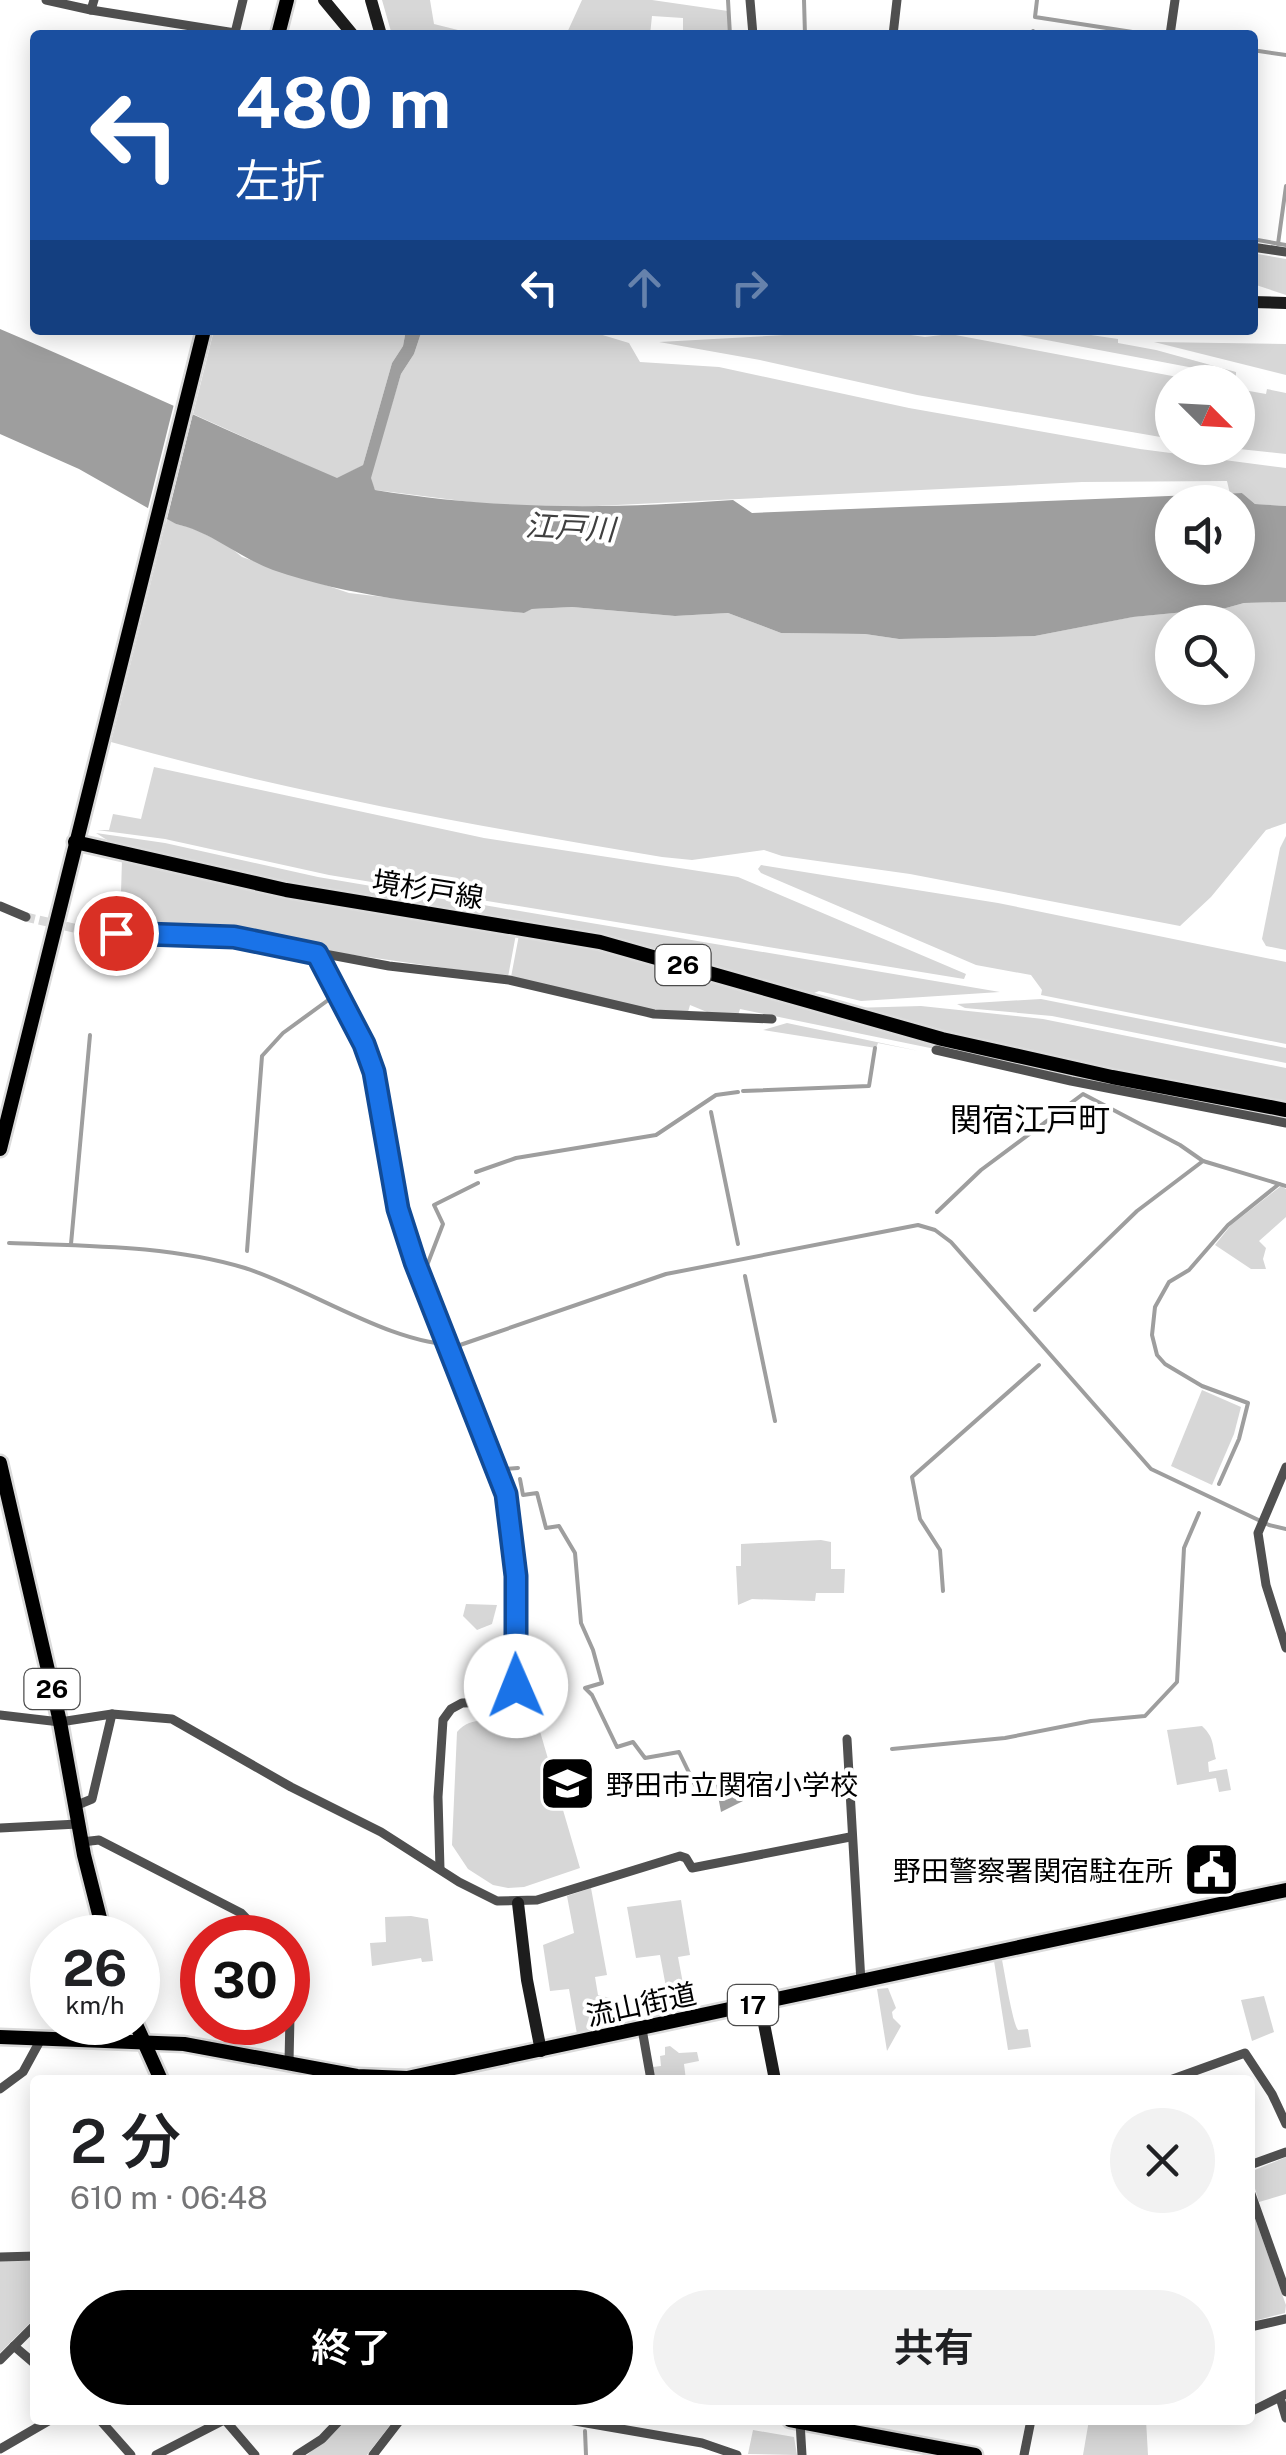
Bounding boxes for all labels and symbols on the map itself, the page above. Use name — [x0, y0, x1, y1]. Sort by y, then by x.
north arrow — [1155, 365, 1255, 465]
water label: 江戸川 — [524, 507, 619, 547]
street label: 境杉戸線 — [370, 864, 486, 914]
pin — [74, 891, 159, 976]
road number: 26 — [656, 945, 710, 985]
district label: 関宿江戸町 — [950, 1101, 1110, 1138]
position arrow — [464, 1634, 568, 1738]
road number: 26 — [24, 1669, 80, 1709]
school or university icon: 野田市立関宿小学校 — [537, 1754, 597, 1814]
place label: 野田市立関宿小学校 — [606, 1768, 858, 1801]
public building icon: 野田警察署関宿駐在所 — [1182, 1840, 1242, 1900]
place label: 野田警察署関宿駐在所 — [893, 1854, 1173, 1887]
speed limit sign: 30 — [180, 1915, 310, 2045]
street label: 流山街道 — [583, 1976, 699, 2032]
road number: 17 — [728, 1985, 778, 2025]

